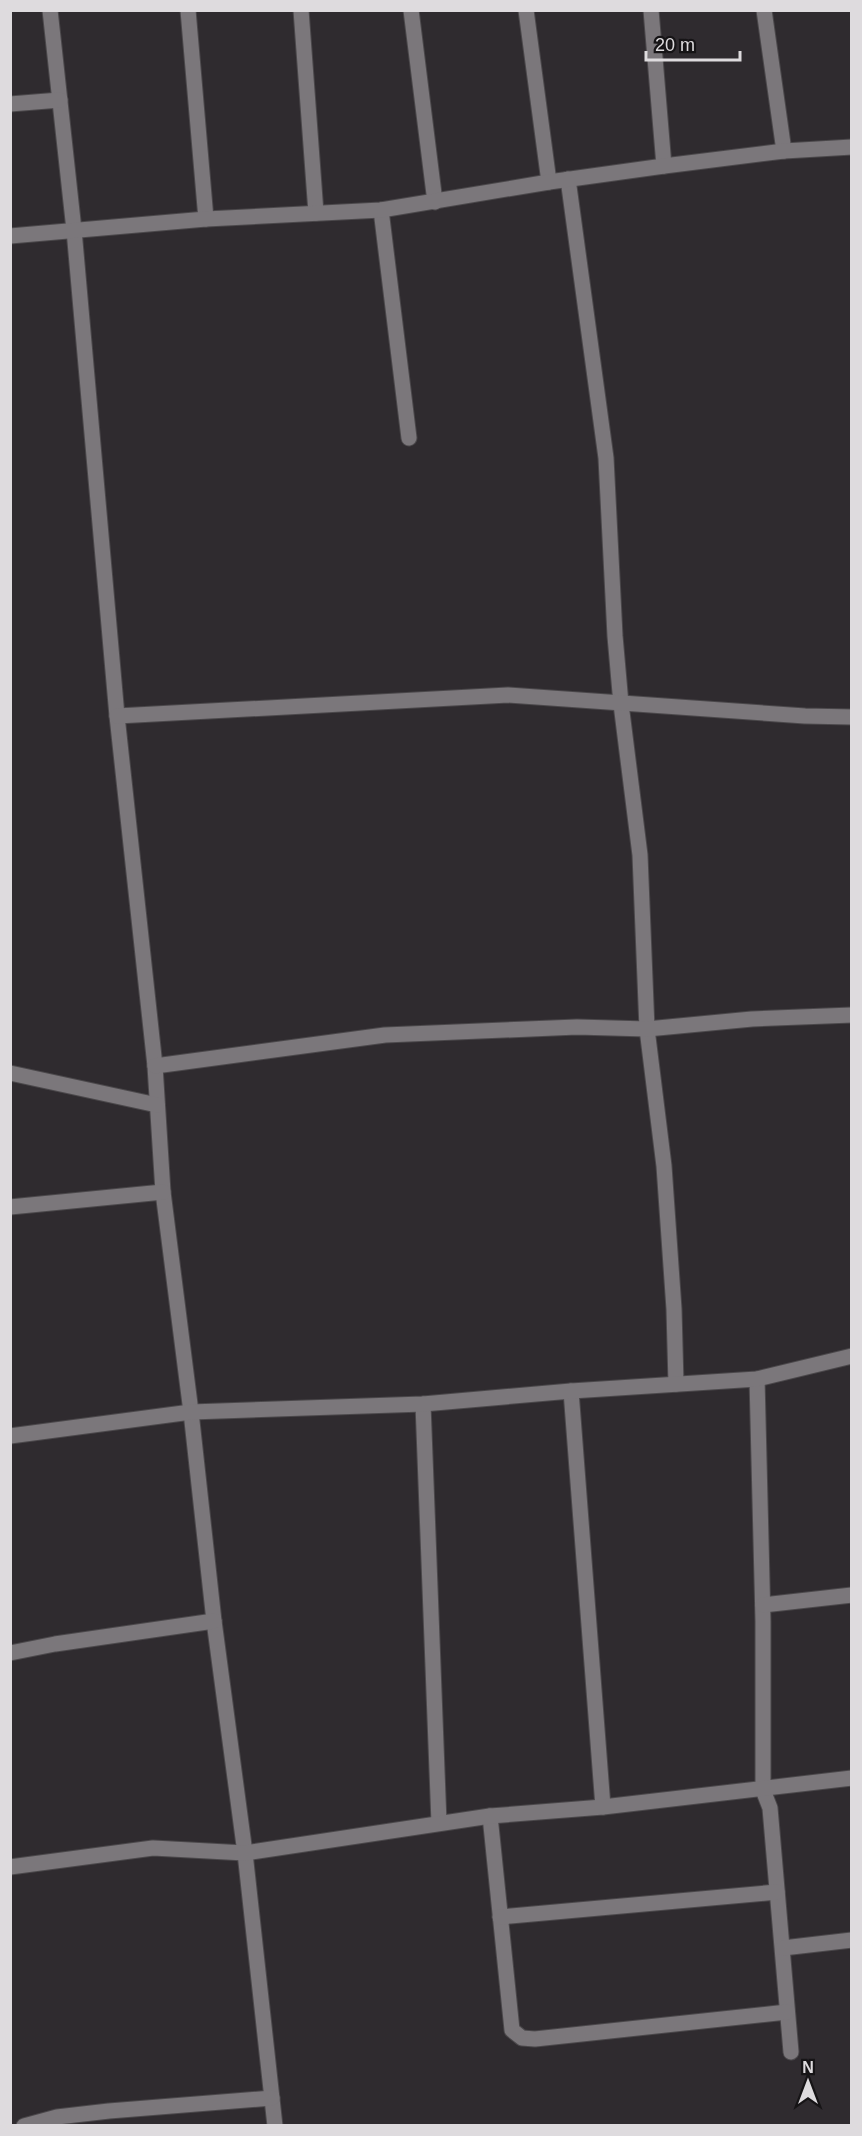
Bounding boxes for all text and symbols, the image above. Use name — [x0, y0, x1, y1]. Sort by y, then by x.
scale bar — [646, 24, 740, 62]
text: 20 m — [655, 35, 695, 55]
north arrow — [778, 2052, 838, 2112]
text: N — [802, 2059, 814, 2076]

